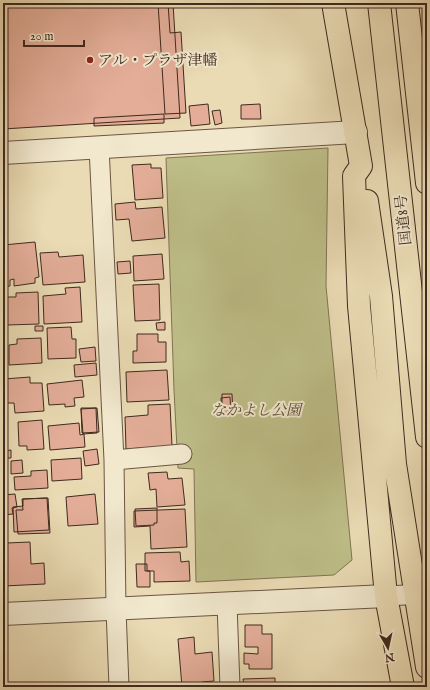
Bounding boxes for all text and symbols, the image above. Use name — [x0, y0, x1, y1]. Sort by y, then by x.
scale bar — [24, 22, 84, 48]
text: 20 m — [30, 29, 53, 44]
place label: アル・プラザ津幡 — [98, 51, 217, 70]
marker: アル・プラザ津幡 — [85, 55, 95, 65]
street label: 国道8号 — [391, 194, 416, 246]
park label: なかよし公園 — [211, 401, 304, 420]
north arrow — [368, 628, 408, 668]
text: N — [383, 649, 396, 665]

